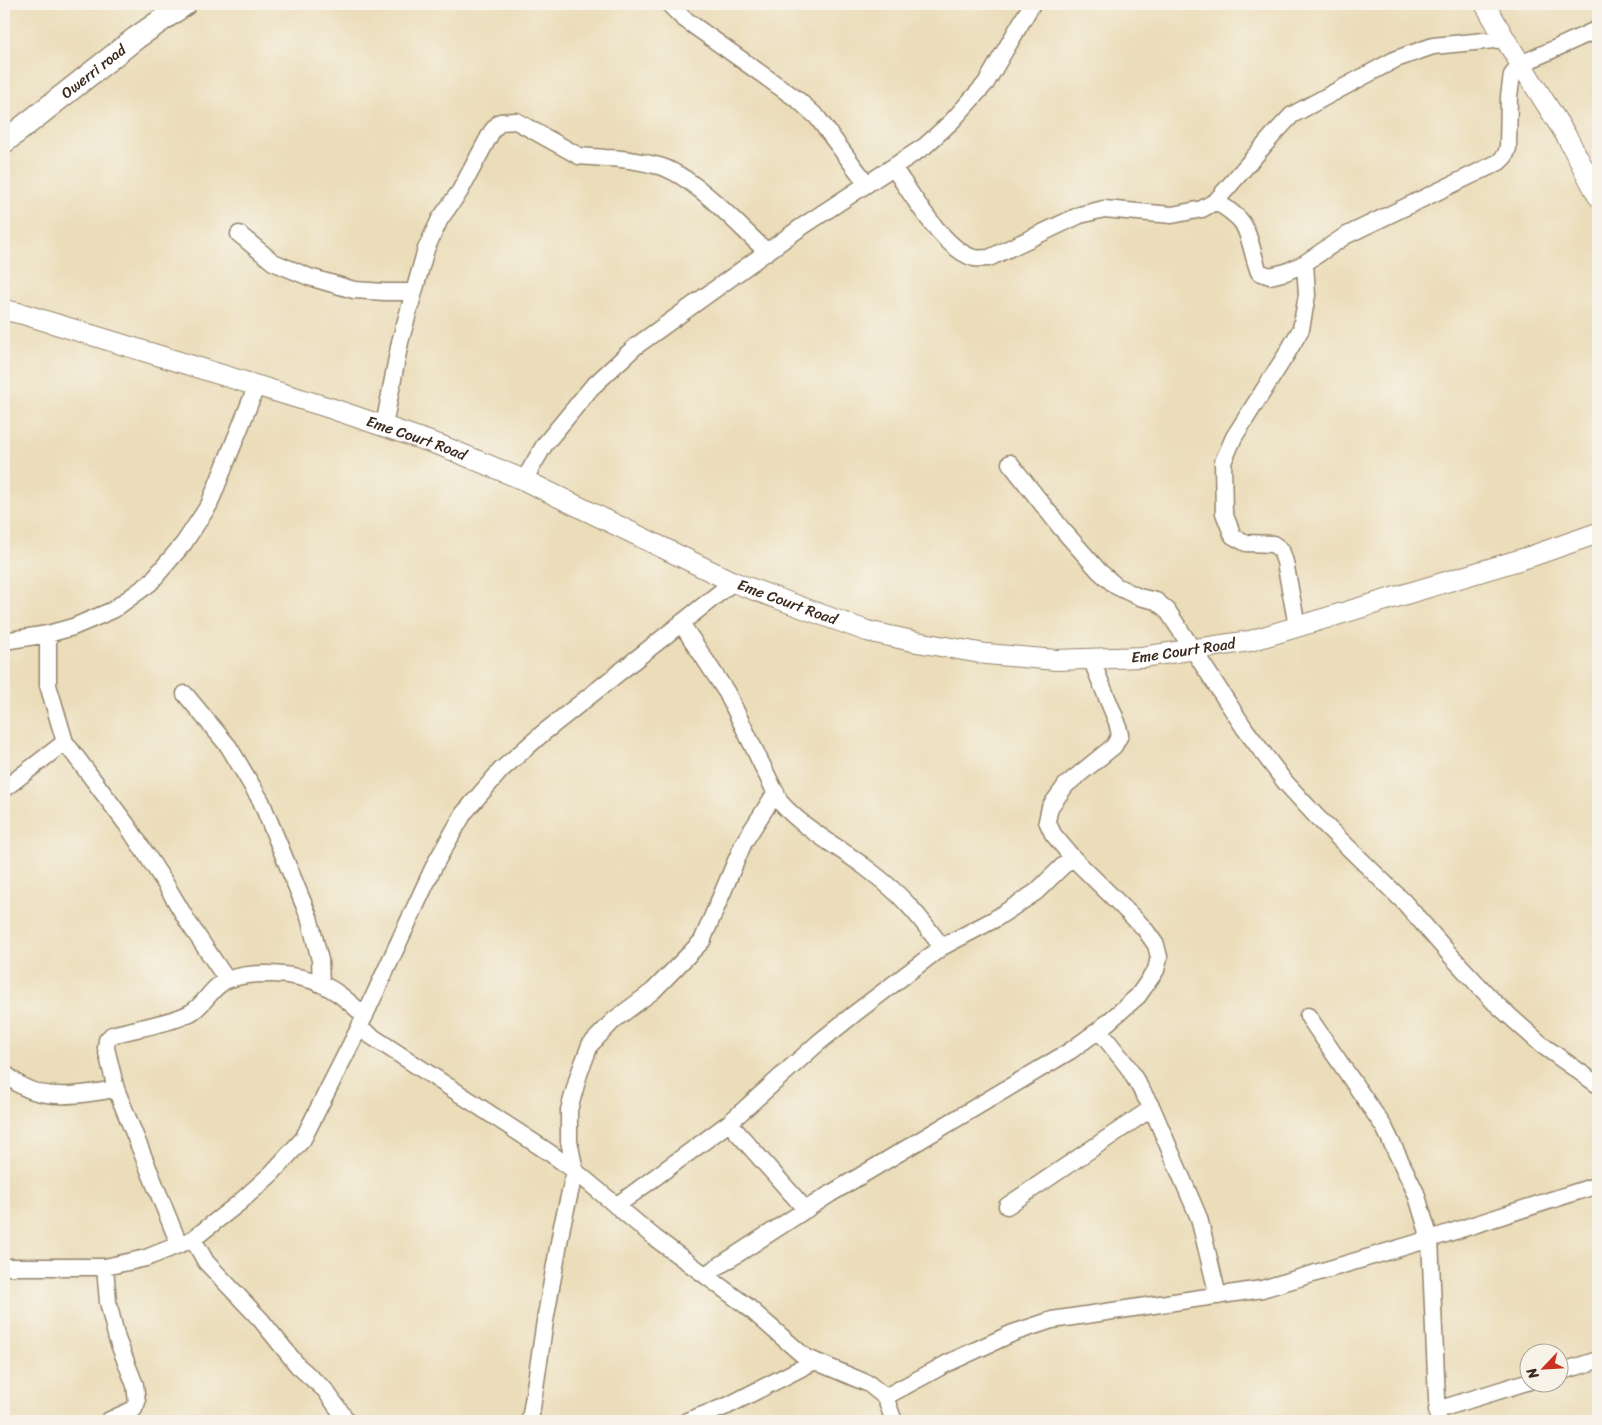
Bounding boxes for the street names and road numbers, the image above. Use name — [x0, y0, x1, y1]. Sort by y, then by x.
street label: Owerri road — [55, 37, 133, 106]
street label: Eme Court Road — [363, 408, 472, 468]
street label: Eme Court Road — [734, 572, 842, 633]
street label: Eme Court Road — [1131, 630, 1238, 670]

